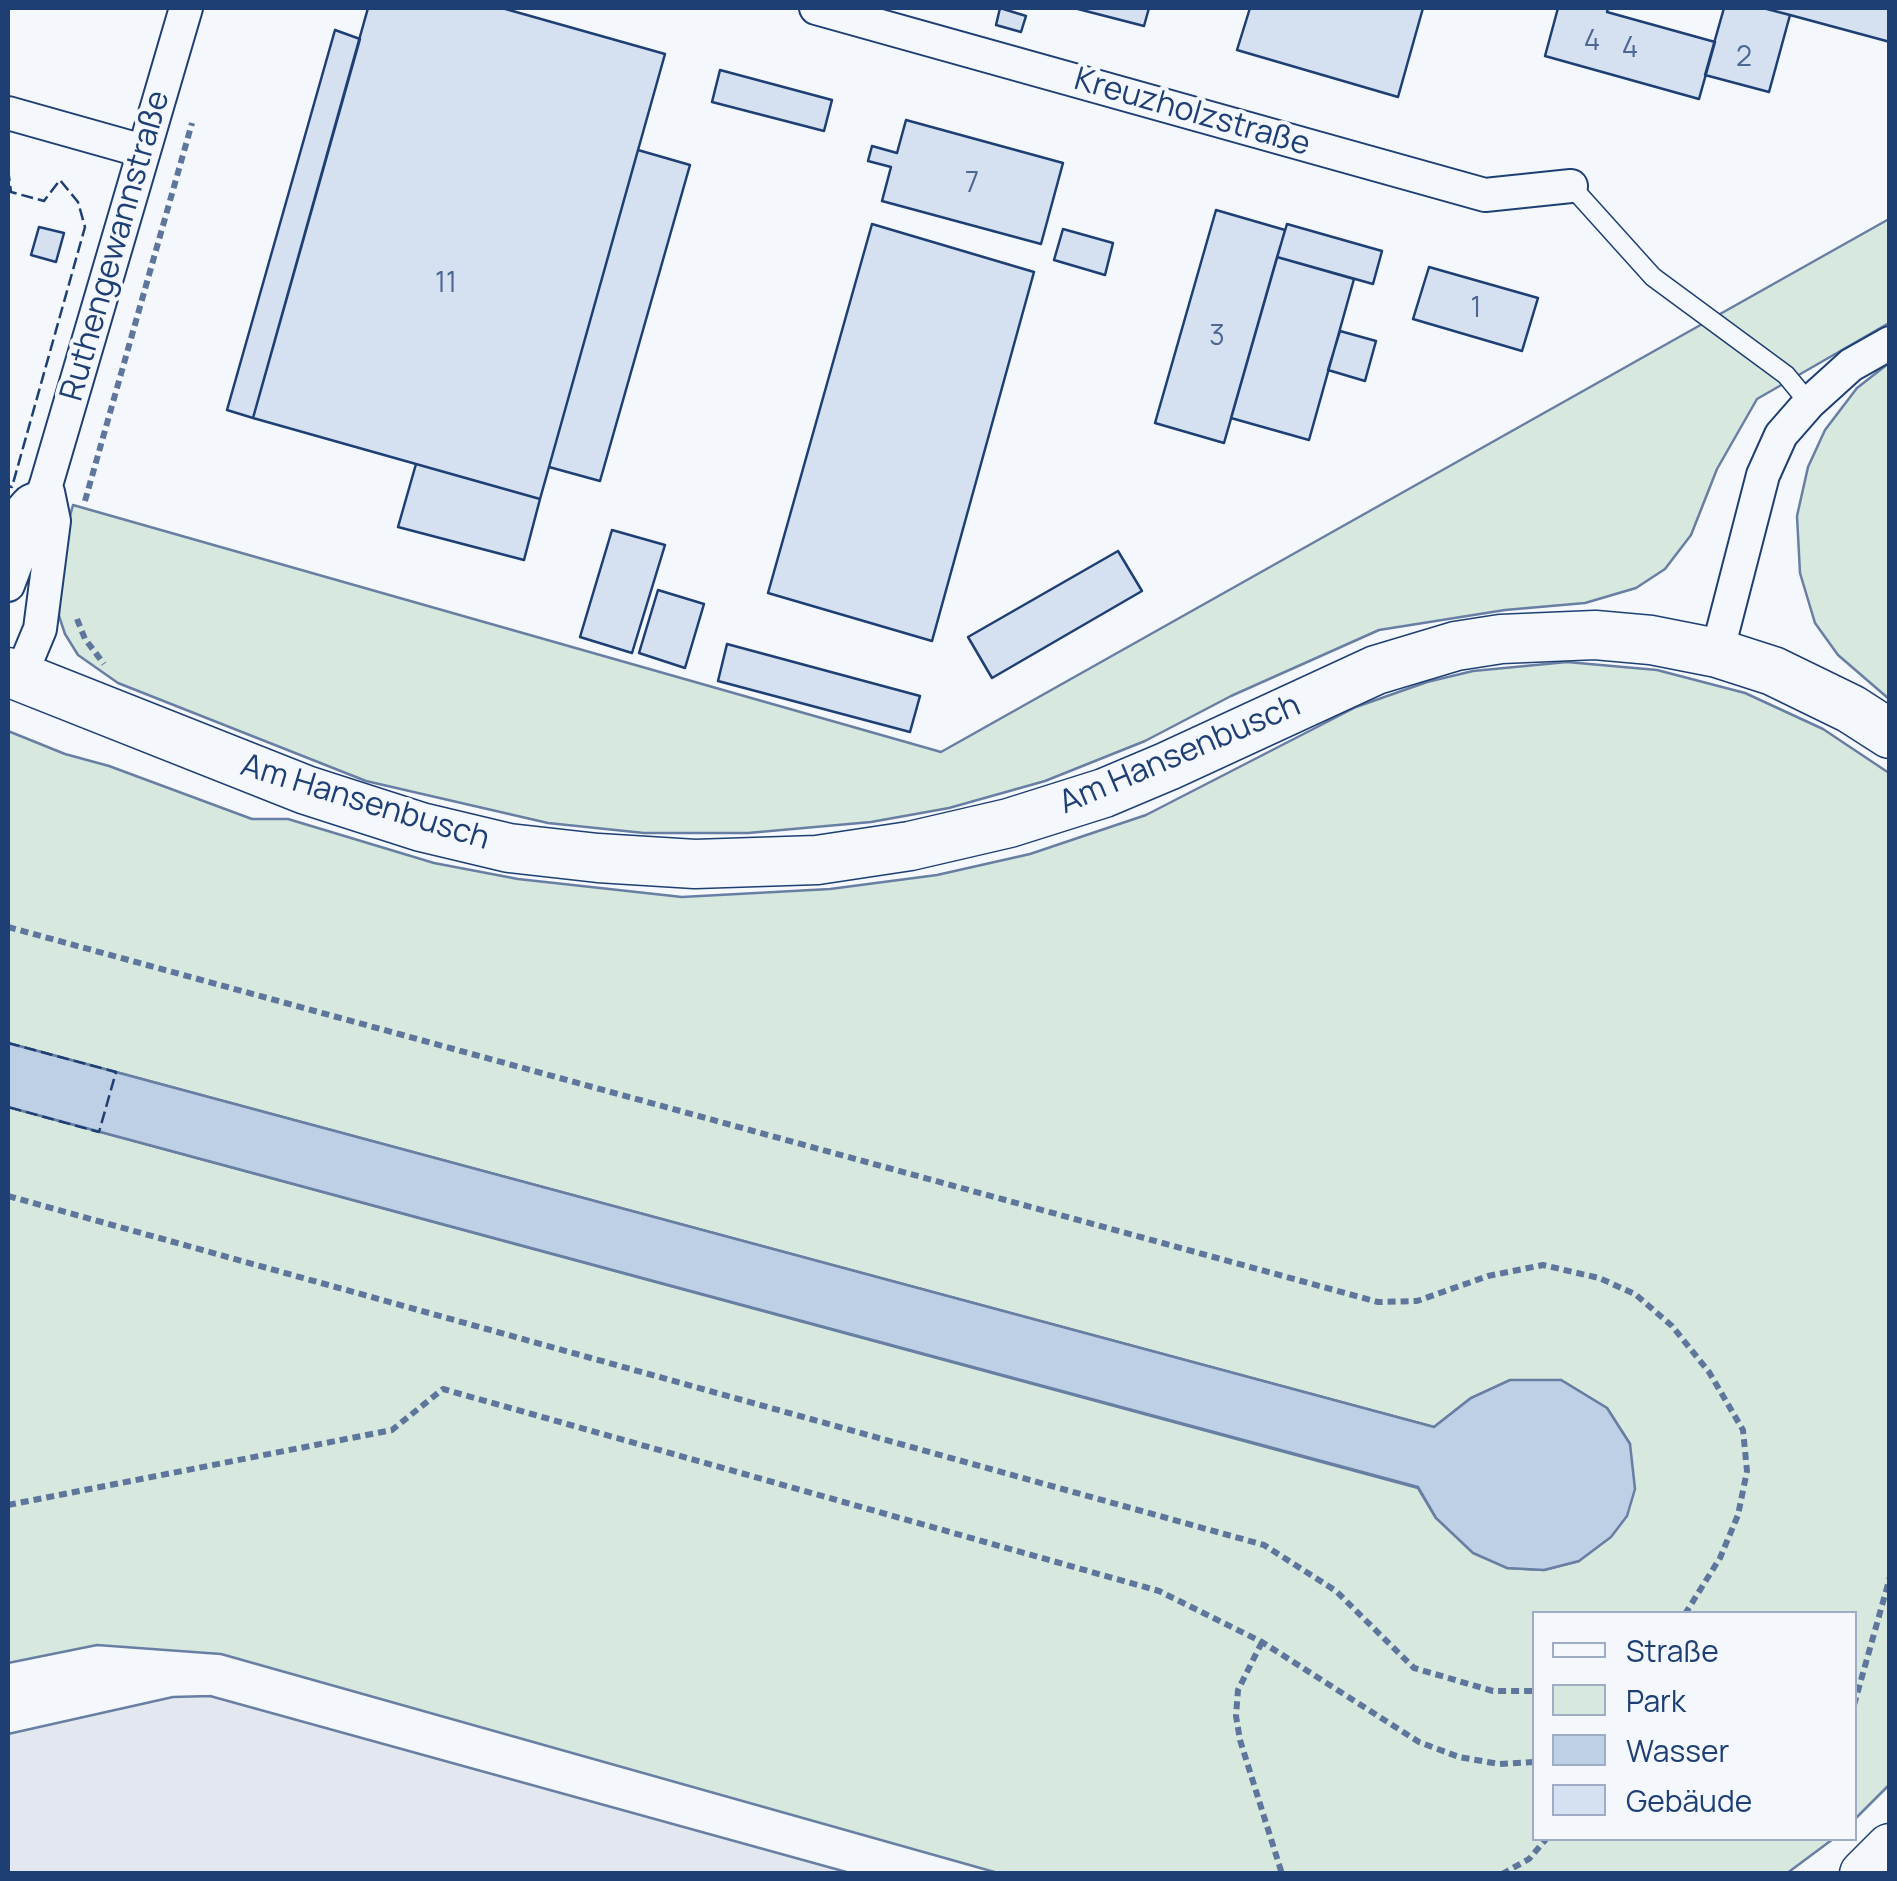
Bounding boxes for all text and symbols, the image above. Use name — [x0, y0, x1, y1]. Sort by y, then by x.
house number: 4 — [1584, 25, 1600, 59]
house number: 4 — [1622, 32, 1638, 66]
house number: 2 — [1736, 41, 1752, 75]
street label: Kreuzholzstraße — [1070, 61, 1314, 165]
street label: Ruthengewannstraße — [53, 87, 179, 405]
house number: 7 — [965, 167, 979, 201]
house number: 11 — [435, 267, 457, 301]
house number: 1 — [1471, 292, 1481, 326]
house number: 3 — [1209, 320, 1225, 354]
street label: Am Hansenbusch — [1054, 687, 1306, 823]
street label: Am Hansenbusch — [236, 747, 494, 859]
legend — [1532, 1611, 1857, 1841]
text: Straße — [1626, 1630, 1719, 1671]
text: Park — [1626, 1680, 1686, 1721]
text: Wasser — [1626, 1730, 1729, 1771]
text: Gebäude — [1626, 1780, 1752, 1821]

